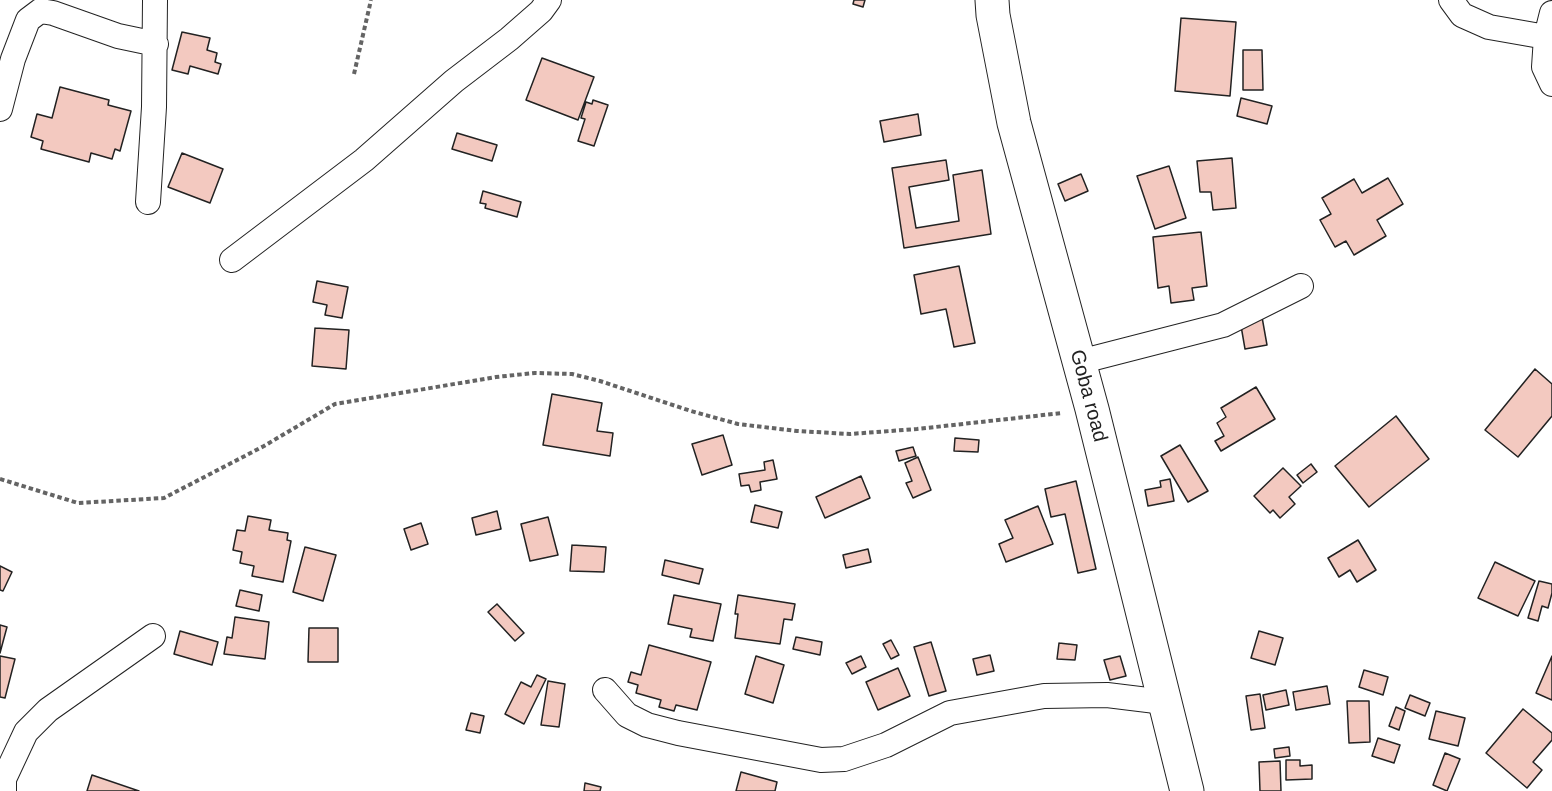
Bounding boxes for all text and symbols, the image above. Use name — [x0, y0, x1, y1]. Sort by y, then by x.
street label: Goba road — [1064, 347, 1112, 445]

